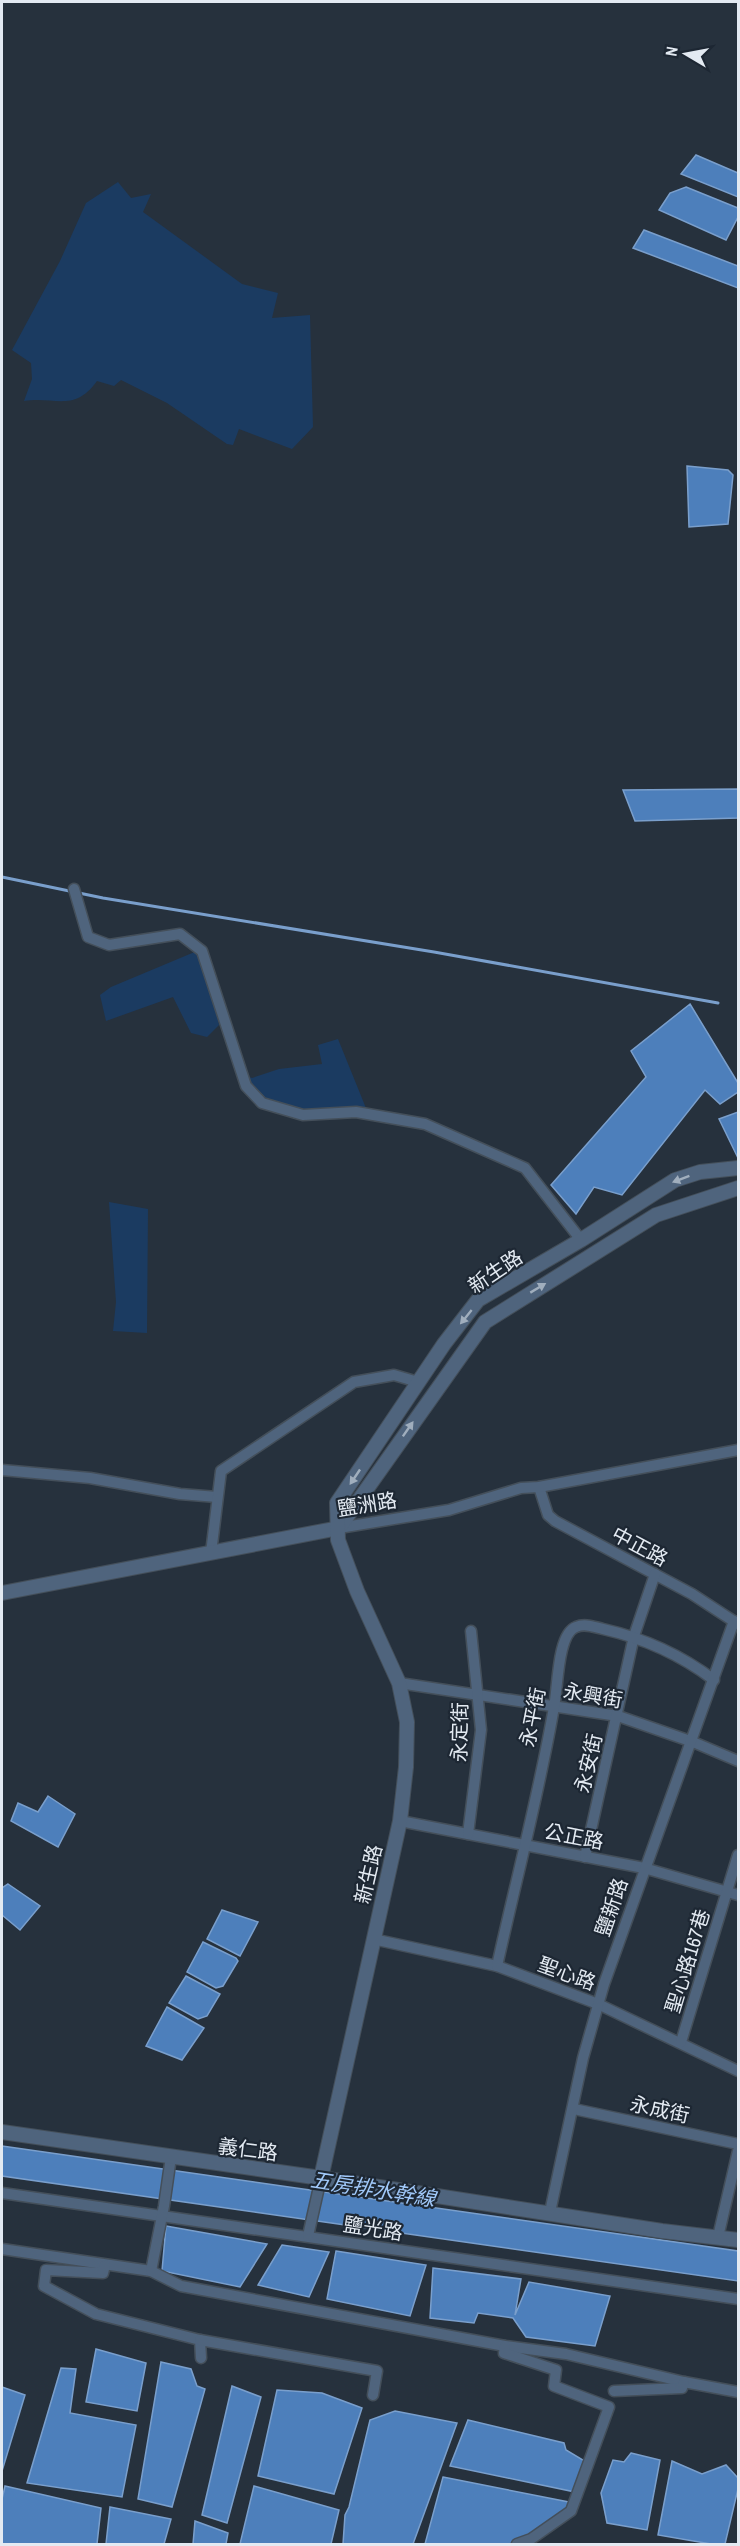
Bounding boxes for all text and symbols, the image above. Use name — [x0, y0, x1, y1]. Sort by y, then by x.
north arrow — [656, 24, 716, 84]
text: N — [660, 45, 683, 58]
one-way arrow — [672, 1174, 690, 1184]
street label: 新生路 — [463, 1243, 527, 1299]
one-way arrow — [530, 1282, 546, 1293]
one-way arrow — [460, 1309, 473, 1324]
one-way arrow — [402, 1421, 413, 1437]
one-way arrow — [350, 1469, 361, 1485]
street label: 鹽洲路 — [335, 1486, 399, 1522]
street label: 中正路 — [607, 1520, 673, 1572]
street label: 永興街 — [561, 1676, 625, 1714]
street label: 永平街 — [513, 1685, 551, 1749]
street label: 永定街 — [445, 1702, 473, 1762]
street label: 永安街 — [568, 1731, 608, 1795]
street label: 公正路 — [542, 1817, 606, 1855]
street label: 新生路 — [348, 1842, 388, 1906]
street label: 鹽新路 — [588, 1874, 634, 1940]
street label: 聖心路167巷 — [658, 1906, 716, 2016]
street label: 聖心路 — [534, 1950, 600, 1996]
street label: 永成街 — [628, 2090, 692, 2128]
street label: 義仁路 — [217, 2132, 279, 2166]
water label: 五房排水幹線 — [309, 2165, 439, 2213]
street label: 鹽光路 — [341, 2210, 405, 2246]

